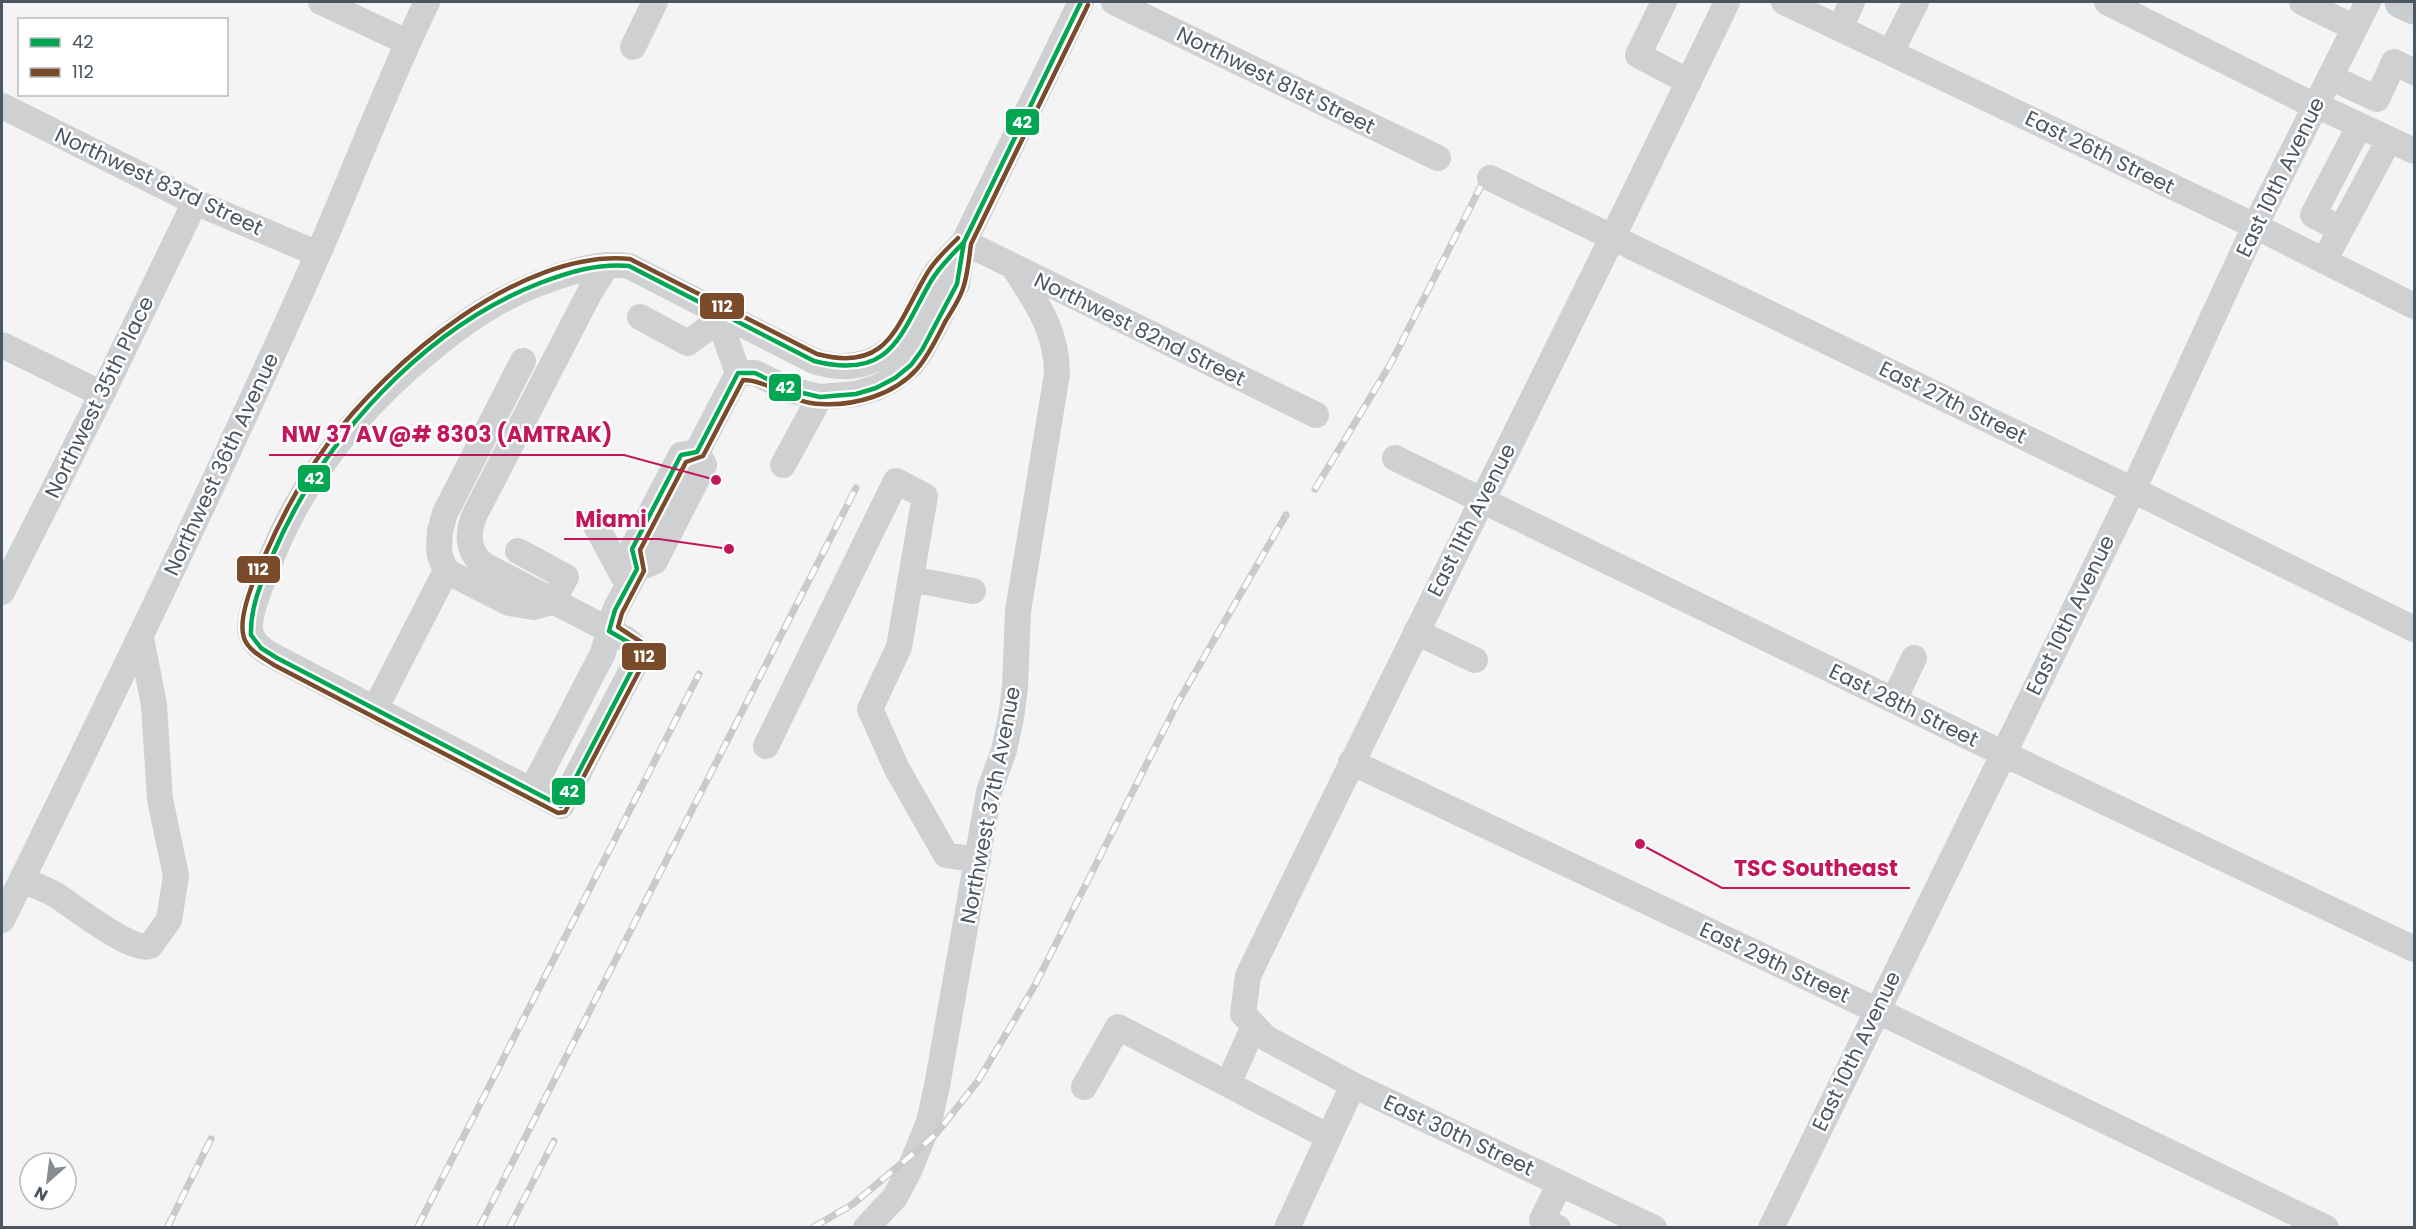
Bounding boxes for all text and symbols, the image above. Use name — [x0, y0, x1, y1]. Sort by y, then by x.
legend — [18, 18, 228, 96]
street label: Northwest 81st Street — [1172, 19, 1380, 141]
text: 42 — [72, 29, 94, 54]
text: 112 — [72, 59, 94, 84]
street label: East 10th Avenue — [2229, 92, 2331, 262]
street label: East 26th Street — [2020, 103, 2180, 201]
line badge: 42 — [1005, 108, 1040, 136]
text: 42 — [1012, 111, 1032, 134]
street label: Northwest 83rd Street — [50, 120, 268, 242]
street label: Northwest 82nd Street — [1030, 265, 1250, 393]
street label: Northwest 35th Place — [38, 291, 160, 503]
line badge: 112 — [699, 292, 745, 320]
text: 112 — [711, 295, 733, 318]
street label: Northwest 36th Avenue — [157, 348, 285, 580]
street label: East 27th Street — [1874, 354, 2032, 450]
line badge: 42 — [768, 373, 802, 402]
text: 42 — [775, 376, 795, 399]
callout: NW 37 AV@# 8303 (AMTRAK) — [269, 415, 624, 455]
text: NW 37 AV@# 8303 (AMTRAK) — [282, 419, 612, 450]
street label: East 11th Avenue — [1420, 438, 1522, 602]
line badge: 42 — [297, 464, 331, 493]
text: 42 — [304, 467, 324, 490]
callout: Miami — [564, 499, 659, 539]
text: Miami — [575, 504, 647, 535]
street label: East 10th Avenue — [2019, 530, 2121, 700]
line badge: 112 — [236, 555, 281, 584]
text: 112 — [247, 558, 269, 581]
line badge: 112 — [621, 642, 667, 671]
text: 112 — [633, 645, 655, 668]
street label: East 28th Street — [1825, 656, 1983, 754]
street label: Northwest 37th Avenue — [953, 684, 1027, 926]
line badge: 42 — [551, 777, 586, 806]
text: 42 — [559, 780, 579, 803]
callout: TSC Southeast — [1722, 848, 1910, 888]
text: TSC Southeast — [1734, 853, 1898, 884]
street label: East 29th Street — [1695, 914, 1855, 1010]
street label: East 10th Avenue — [1805, 966, 1907, 1136]
street label: East 30th Street — [1379, 1087, 1539, 1183]
north arrow — [18, 1151, 78, 1211]
text: N — [30, 1181, 52, 1207]

